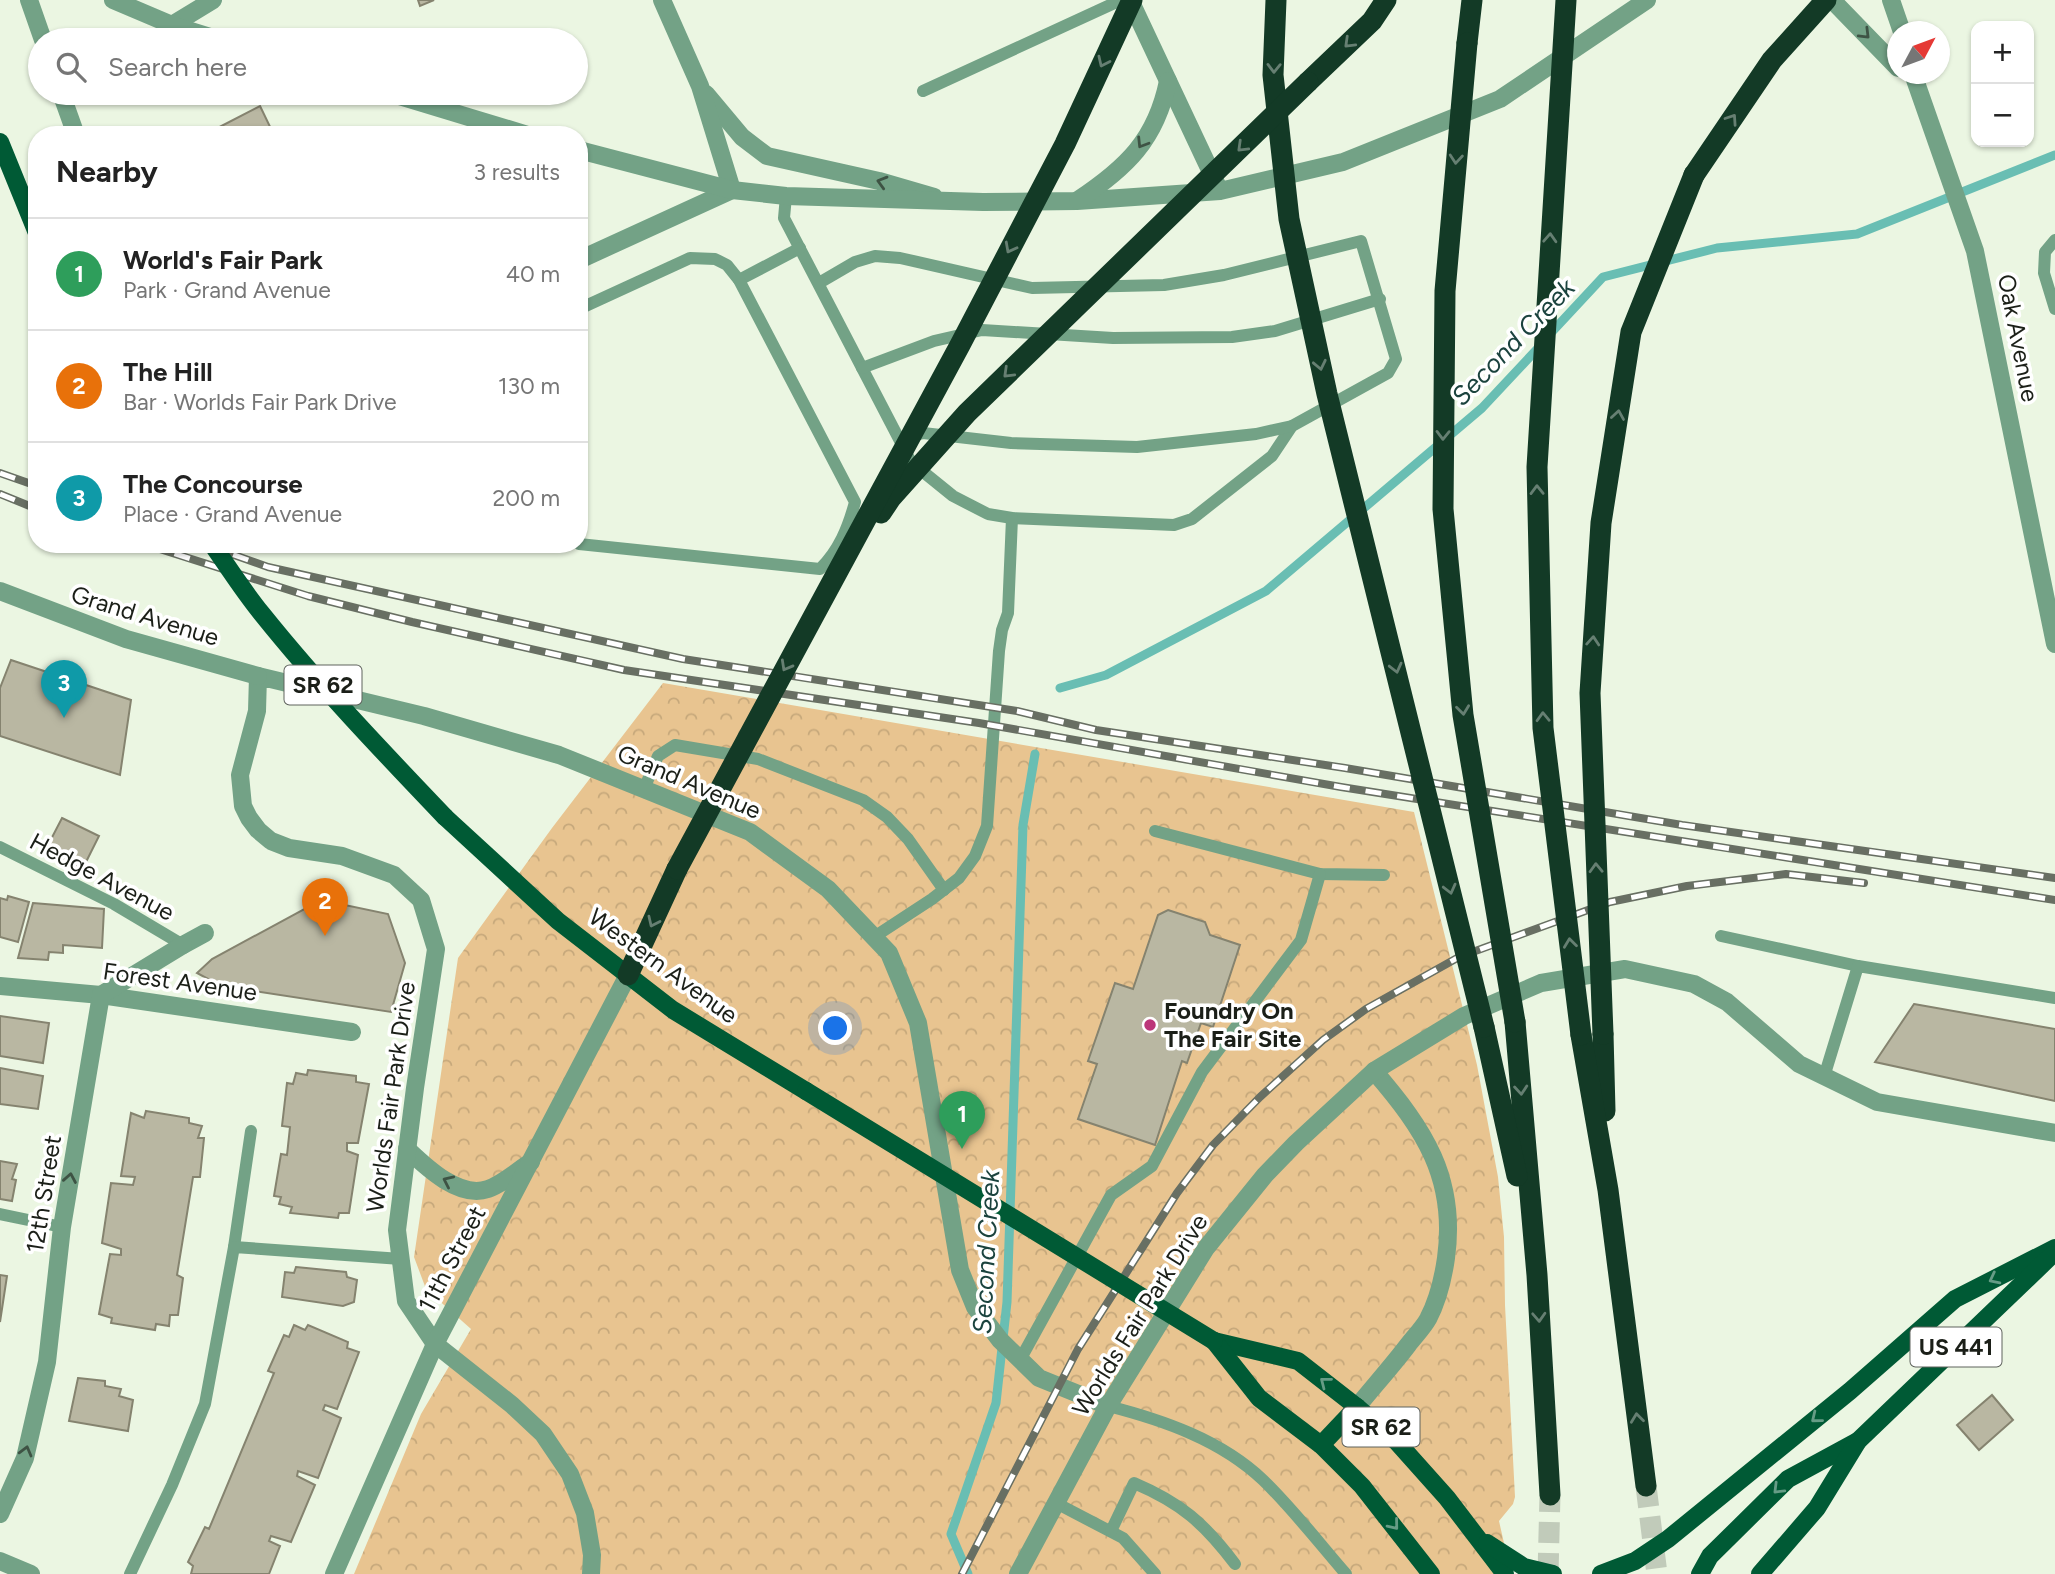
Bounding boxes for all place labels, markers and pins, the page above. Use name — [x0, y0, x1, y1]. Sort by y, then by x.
pin: 3 — [41, 660, 87, 718]
pin: 2 — [302, 878, 348, 936]
place label: Foundry On The Fair Site — [1164, 996, 1301, 1053]
marker: Foundry On The Fair Site — [1142, 1017, 1158, 1033]
pin: 1 — [939, 1091, 985, 1149]

